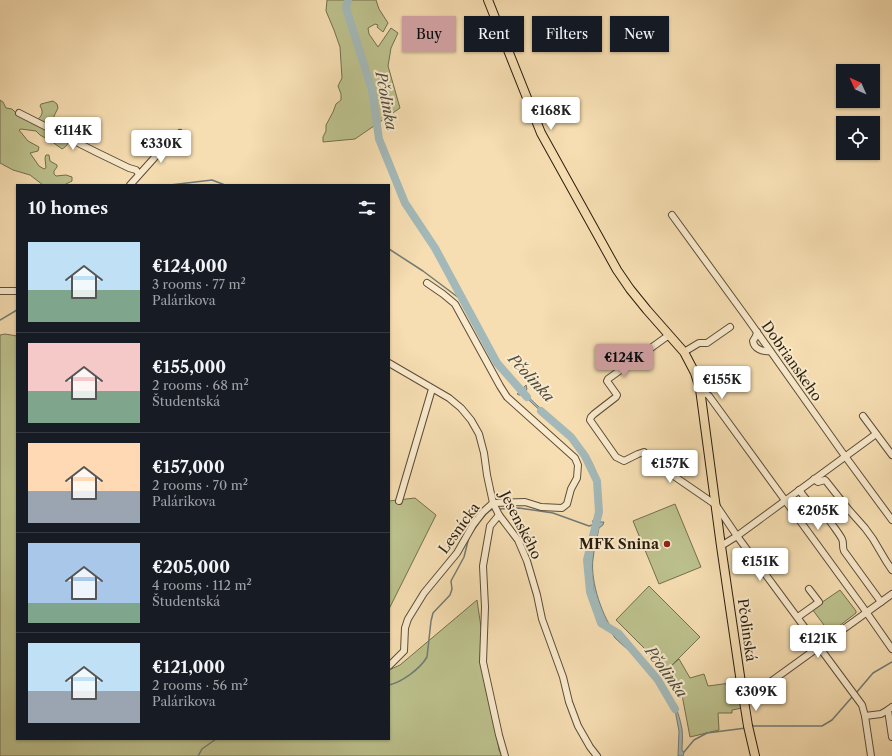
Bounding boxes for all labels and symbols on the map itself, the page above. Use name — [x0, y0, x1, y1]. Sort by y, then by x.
north arrow — [836, 64, 880, 108]
water label: Pčolinka — [371, 69, 401, 132]
pin: €168K — [523, 97, 579, 131]
pin: €114K — [45, 117, 101, 151]
pin: €330K — [133, 130, 189, 164]
street label: Dobrianskeho — [758, 318, 826, 404]
pin: €124K — [596, 344, 652, 378]
water label: Pčolinka — [504, 349, 559, 406]
pin: €155K — [694, 366, 750, 400]
pin: €157K — [642, 450, 698, 484]
street label: Jesenského — [495, 486, 546, 562]
pin: €205K — [790, 497, 846, 531]
street label: Lesnícka — [434, 498, 484, 557]
place label: MFK Snina — [579, 535, 660, 553]
marker: MFK Snina — [662, 539, 672, 549]
pin: €151K — [732, 548, 788, 582]
street label: Pčolinská — [734, 597, 760, 663]
pin: €121K — [790, 625, 846, 659]
water label: Pčolinka — [641, 641, 692, 701]
pin: €309K — [728, 678, 784, 712]

